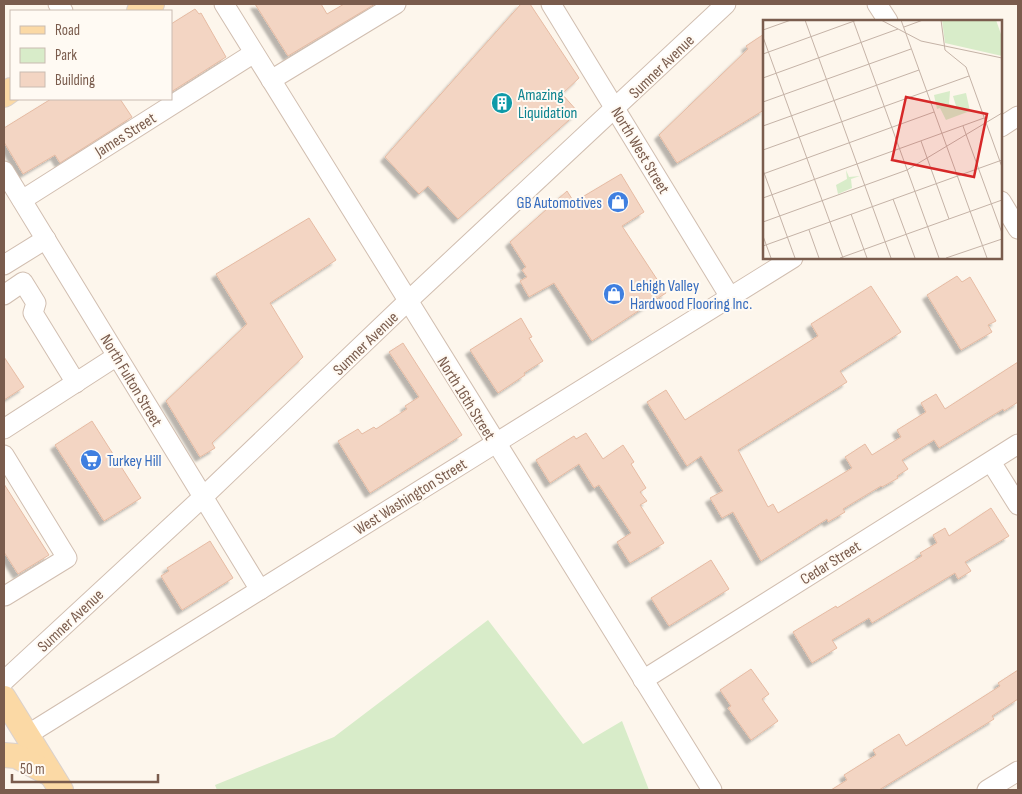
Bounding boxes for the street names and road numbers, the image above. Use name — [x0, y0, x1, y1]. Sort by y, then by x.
street label: Sumner Avenue — [625, 31, 699, 103]
street label: North West Street — [606, 104, 673, 197]
street label: James Street — [91, 109, 160, 162]
street label: Sumner Avenue — [329, 308, 403, 380]
street label: North Fulton Street — [96, 331, 166, 430]
street label: North 16th Street — [433, 354, 499, 444]
street label: West Washington Street — [351, 455, 471, 540]
street label: Cedar Street — [797, 537, 865, 589]
street label: Sumner Avenue — [34, 586, 108, 656]

